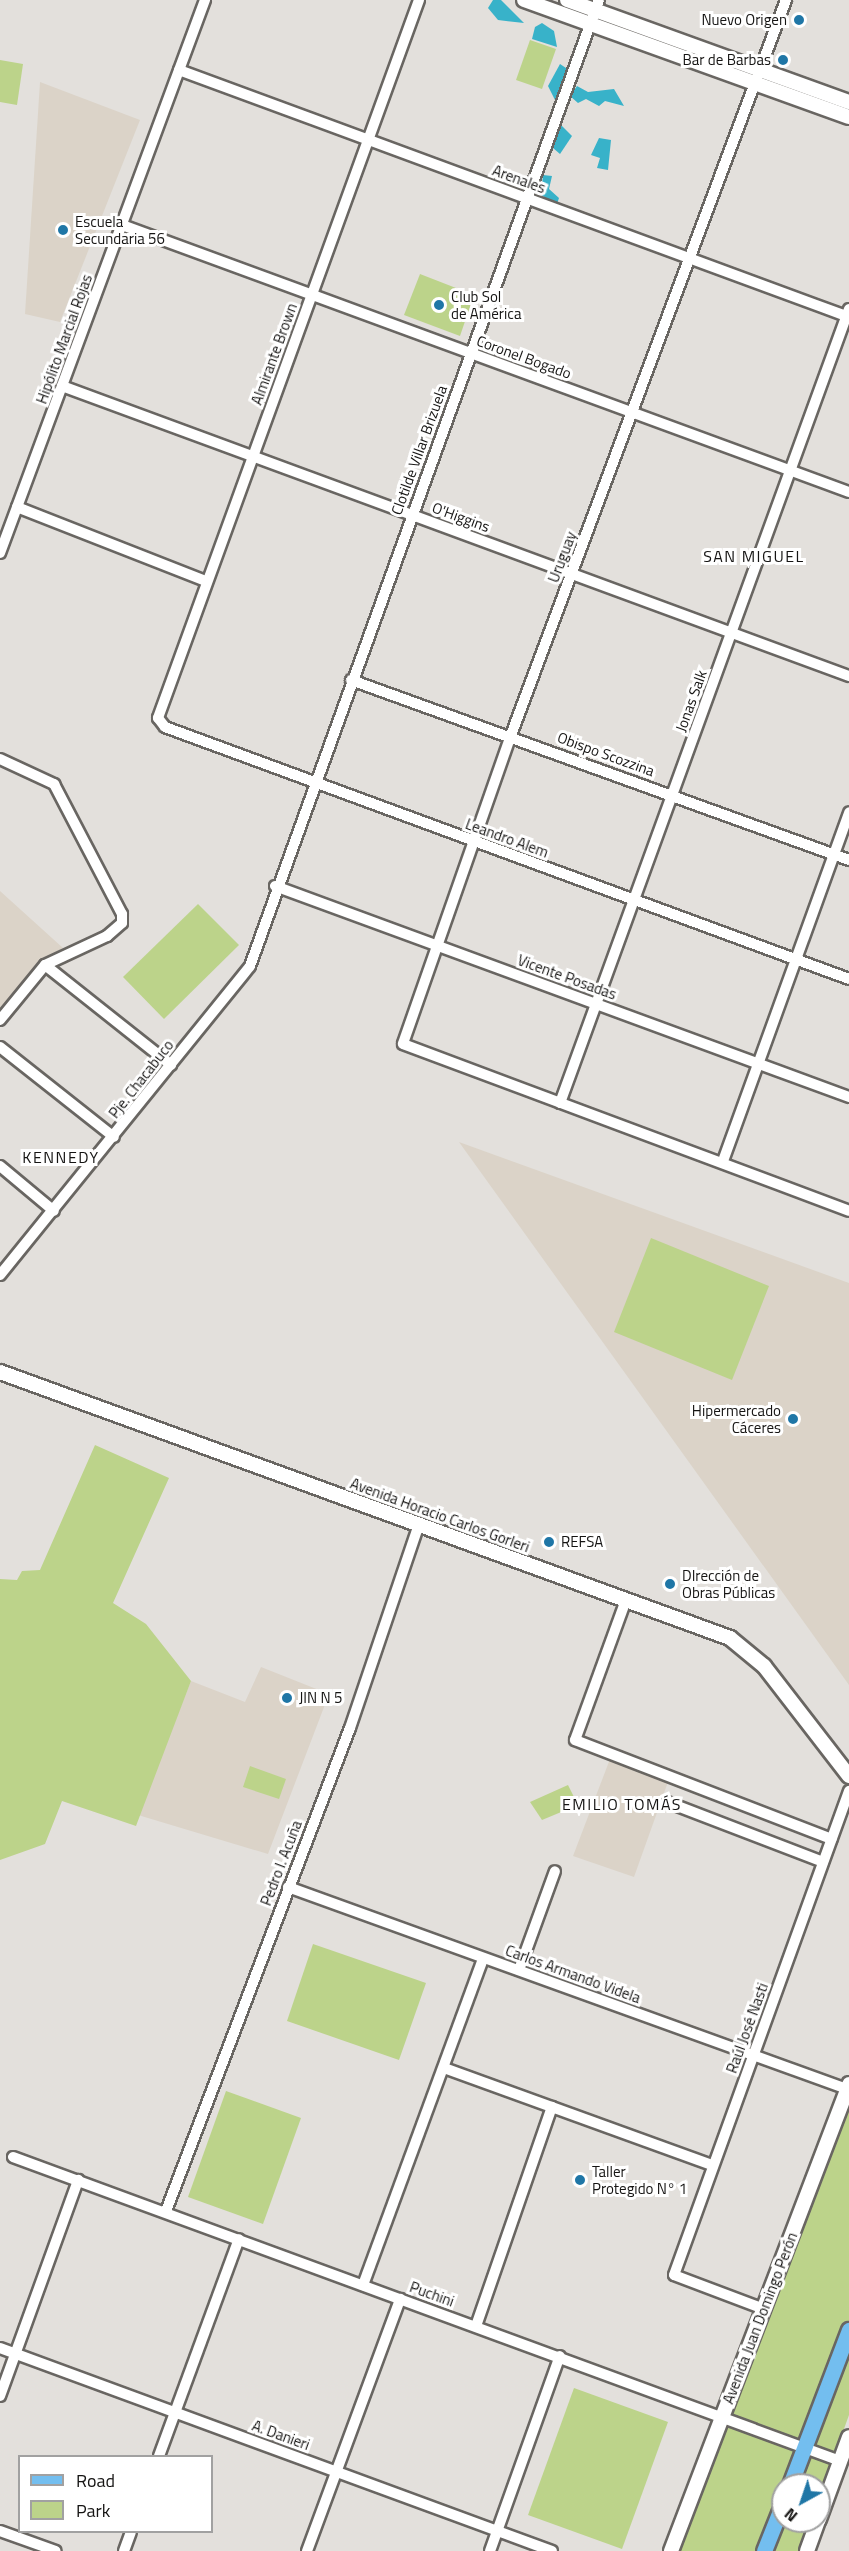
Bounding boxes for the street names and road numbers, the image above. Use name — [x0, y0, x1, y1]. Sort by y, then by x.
street label: Arenales — [490, 161, 548, 197]
street label: Hipólito Marcial Rojas — [32, 272, 96, 406]
street label: Almirante Brown — [247, 301, 301, 407]
street label: Coronel Bogado — [474, 332, 574, 382]
street label: Clotilde Villar Brizuela — [387, 383, 451, 517]
street label: O'Higgins — [430, 498, 492, 536]
street label: Uruguay — [544, 529, 580, 585]
street label: Jonas Salk — [672, 668, 710, 734]
street label: Obispo Scozzina — [555, 728, 657, 780]
street label: Leandro Alem — [463, 815, 551, 861]
street label: Vicente Posadas — [515, 951, 619, 1003]
street label: Pje. Chacabuco — [105, 1036, 177, 1122]
street label: Avenida Horacio Carlos Gorleri — [348, 1474, 532, 1556]
street label: Pedro I. Acuña — [257, 1818, 305, 1908]
street label: Carlos Armando Videla — [503, 1941, 643, 2007]
street label: Raúl José Nasti — [722, 1980, 772, 2076]
street label: Avenida Juan Domingo Perón — [719, 2230, 801, 2406]
street label: Puchini — [407, 2278, 457, 2310]
street label: A. Danieri — [250, 2416, 312, 2454]

